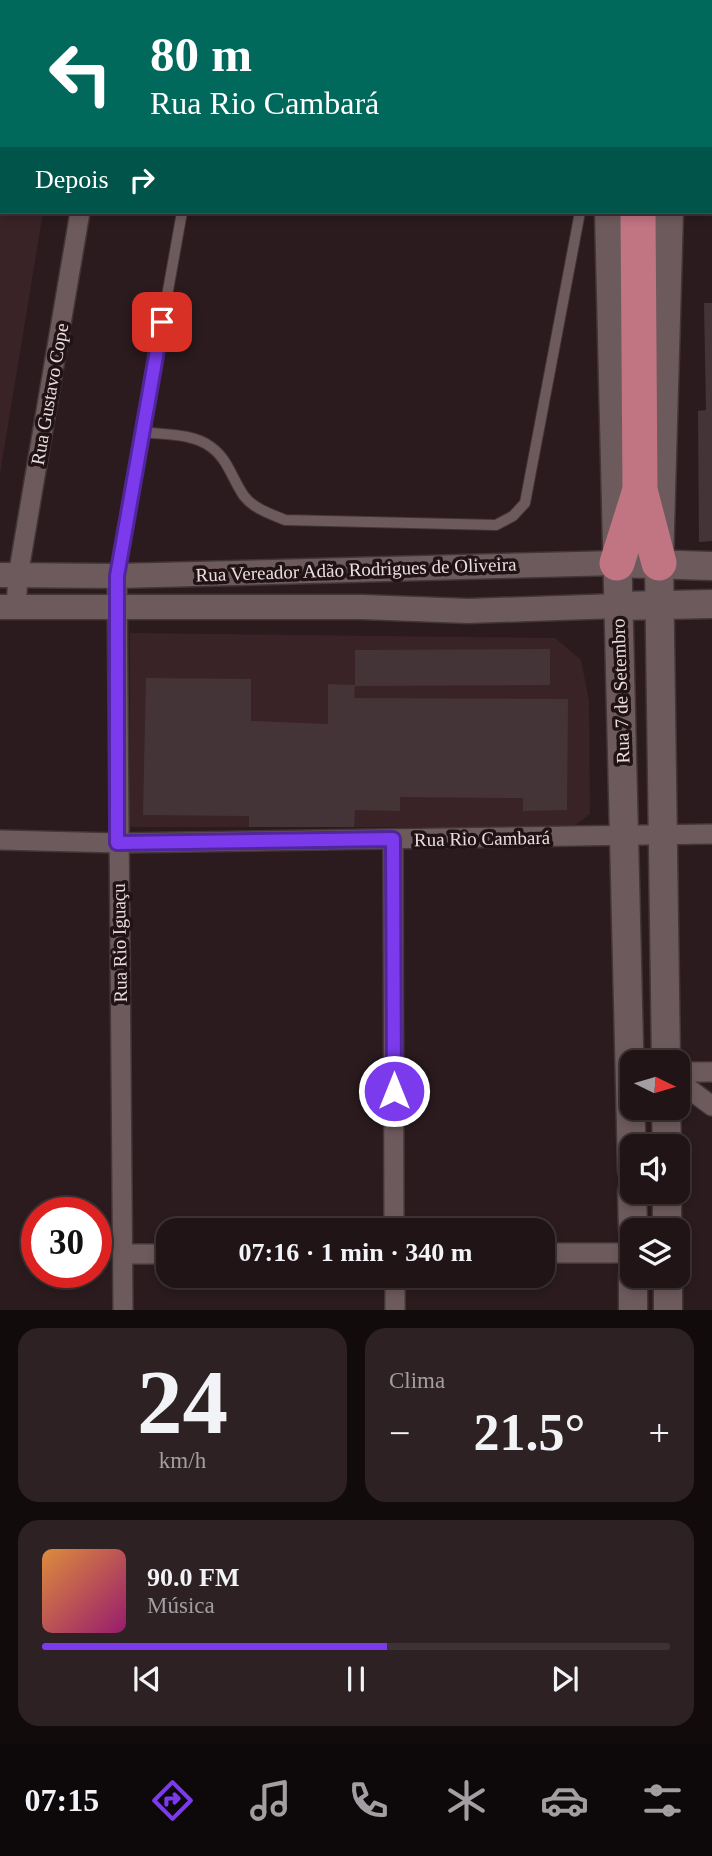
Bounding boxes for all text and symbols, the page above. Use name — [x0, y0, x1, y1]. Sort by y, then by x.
text: 80 m — [150, 27, 252, 82]
icon: left — [35, 28, 126, 119]
text: Rua Rio Cambará — [150, 85, 379, 121]
icon: right — [123, 161, 161, 199]
text: Depois — [35, 165, 109, 194]
pin — [132, 292, 192, 352]
icon: arrive — [143, 303, 181, 341]
street label: Rua Gustavo Cope — [27, 322, 72, 467]
street label: Rua Vereador Adão Rodrigues de Oliveira — [195, 553, 517, 586]
street label: Rua 7 de Setembro — [607, 618, 634, 764]
street label: Rua Rio Cambará — [414, 827, 551, 850]
street label: Rua Rio Iguaçu — [108, 883, 131, 1003]
north arrow — [620, 1050, 690, 1120]
map controls — [620, 1050, 690, 1288]
position arrow — [357, 1054, 431, 1128]
button: sound — [620, 1134, 690, 1204]
speed limit sign: 30 — [21, 1197, 112, 1288]
button: layers — [620, 1218, 690, 1288]
text: 07:16 · 1 min · 340 m — [239, 1238, 473, 1267]
text: 24 — [137, 1352, 228, 1453]
text: Clima — [389, 1368, 445, 1393]
text: 21.5° — [474, 1404, 585, 1461]
text: − — [389, 1412, 410, 1454]
text: + — [649, 1412, 670, 1454]
text: km/h — [159, 1448, 206, 1473]
text: 90.0 FM — [147, 1563, 239, 1592]
text: Música — [147, 1593, 215, 1618]
icon: previous — [128, 1660, 166, 1698]
icon: pause — [337, 1660, 375, 1698]
icon: next — [546, 1660, 584, 1698]
icon: directions — [148, 1776, 197, 1825]
icon: music — [246, 1776, 295, 1825]
icon: phone — [344, 1776, 393, 1825]
icon: climate — [442, 1776, 491, 1825]
icon: car — [540, 1776, 589, 1825]
icon: filters — [638, 1776, 687, 1825]
text: 07:15 — [25, 1782, 99, 1818]

